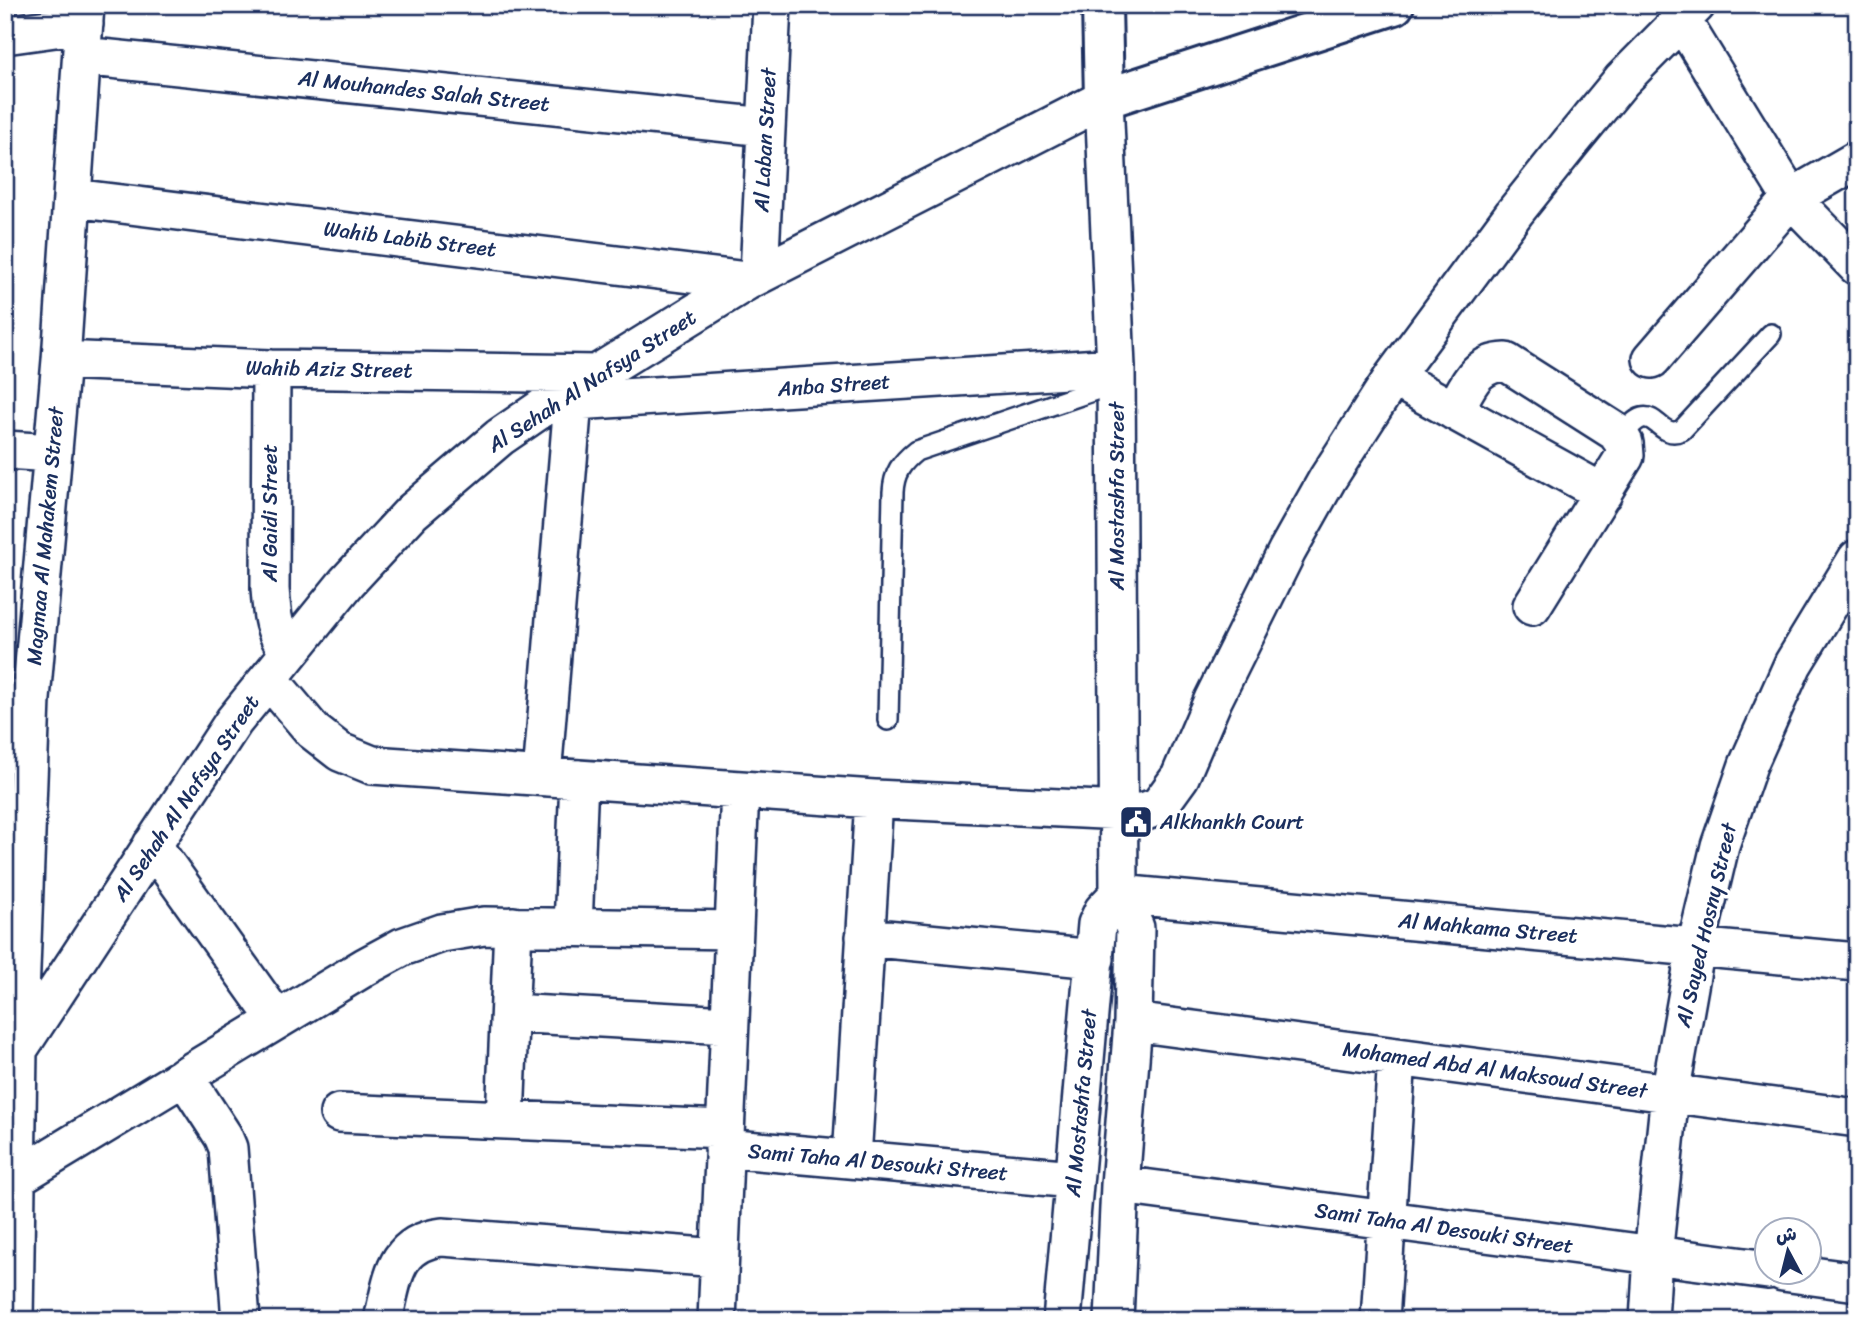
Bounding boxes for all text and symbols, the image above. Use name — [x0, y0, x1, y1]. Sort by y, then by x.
street label: Al Mouhandes Salah Street — [295, 59, 552, 123]
street label: Al Laban Street — [742, 65, 788, 214]
street label: Wahib Labib Street — [322, 210, 498, 268]
street label: Al Sehah Al Nafsya Street — [479, 299, 704, 464]
street label: Wahib Aziz Street — [245, 349, 413, 389]
street label: Anba Street — [775, 362, 892, 408]
street label: Al Mostashfa Street — [1098, 400, 1136, 591]
street label: Magmaa Al Mahakem Street — [15, 404, 75, 667]
street label: Al Gaidi Street — [251, 444, 289, 583]
street label: Al Sehah Al Nafsya Street — [102, 687, 270, 910]
public building icon: Alkhankh Court — [1117, 803, 1155, 841]
place label: Alkhankh Court — [1159, 803, 1304, 841]
street label: Al Sayed Hosny Street — [1664, 818, 1748, 1032]
street label: Al Mahkama Street — [1396, 901, 1579, 955]
street label: Al Mostashfa Street — [1054, 1006, 1108, 1200]
street label: Mohamed Abd Al Maksoud Street — [1340, 1030, 1651, 1110]
street label: Sami Taha Al Desouki Street — [747, 1132, 1009, 1192]
street label: Sami Taha Al Desouki Street — [1312, 1191, 1576, 1265]
north arrow — [1754, 1216, 1824, 1286]
text: ش — [1774, 1217, 1798, 1252]

